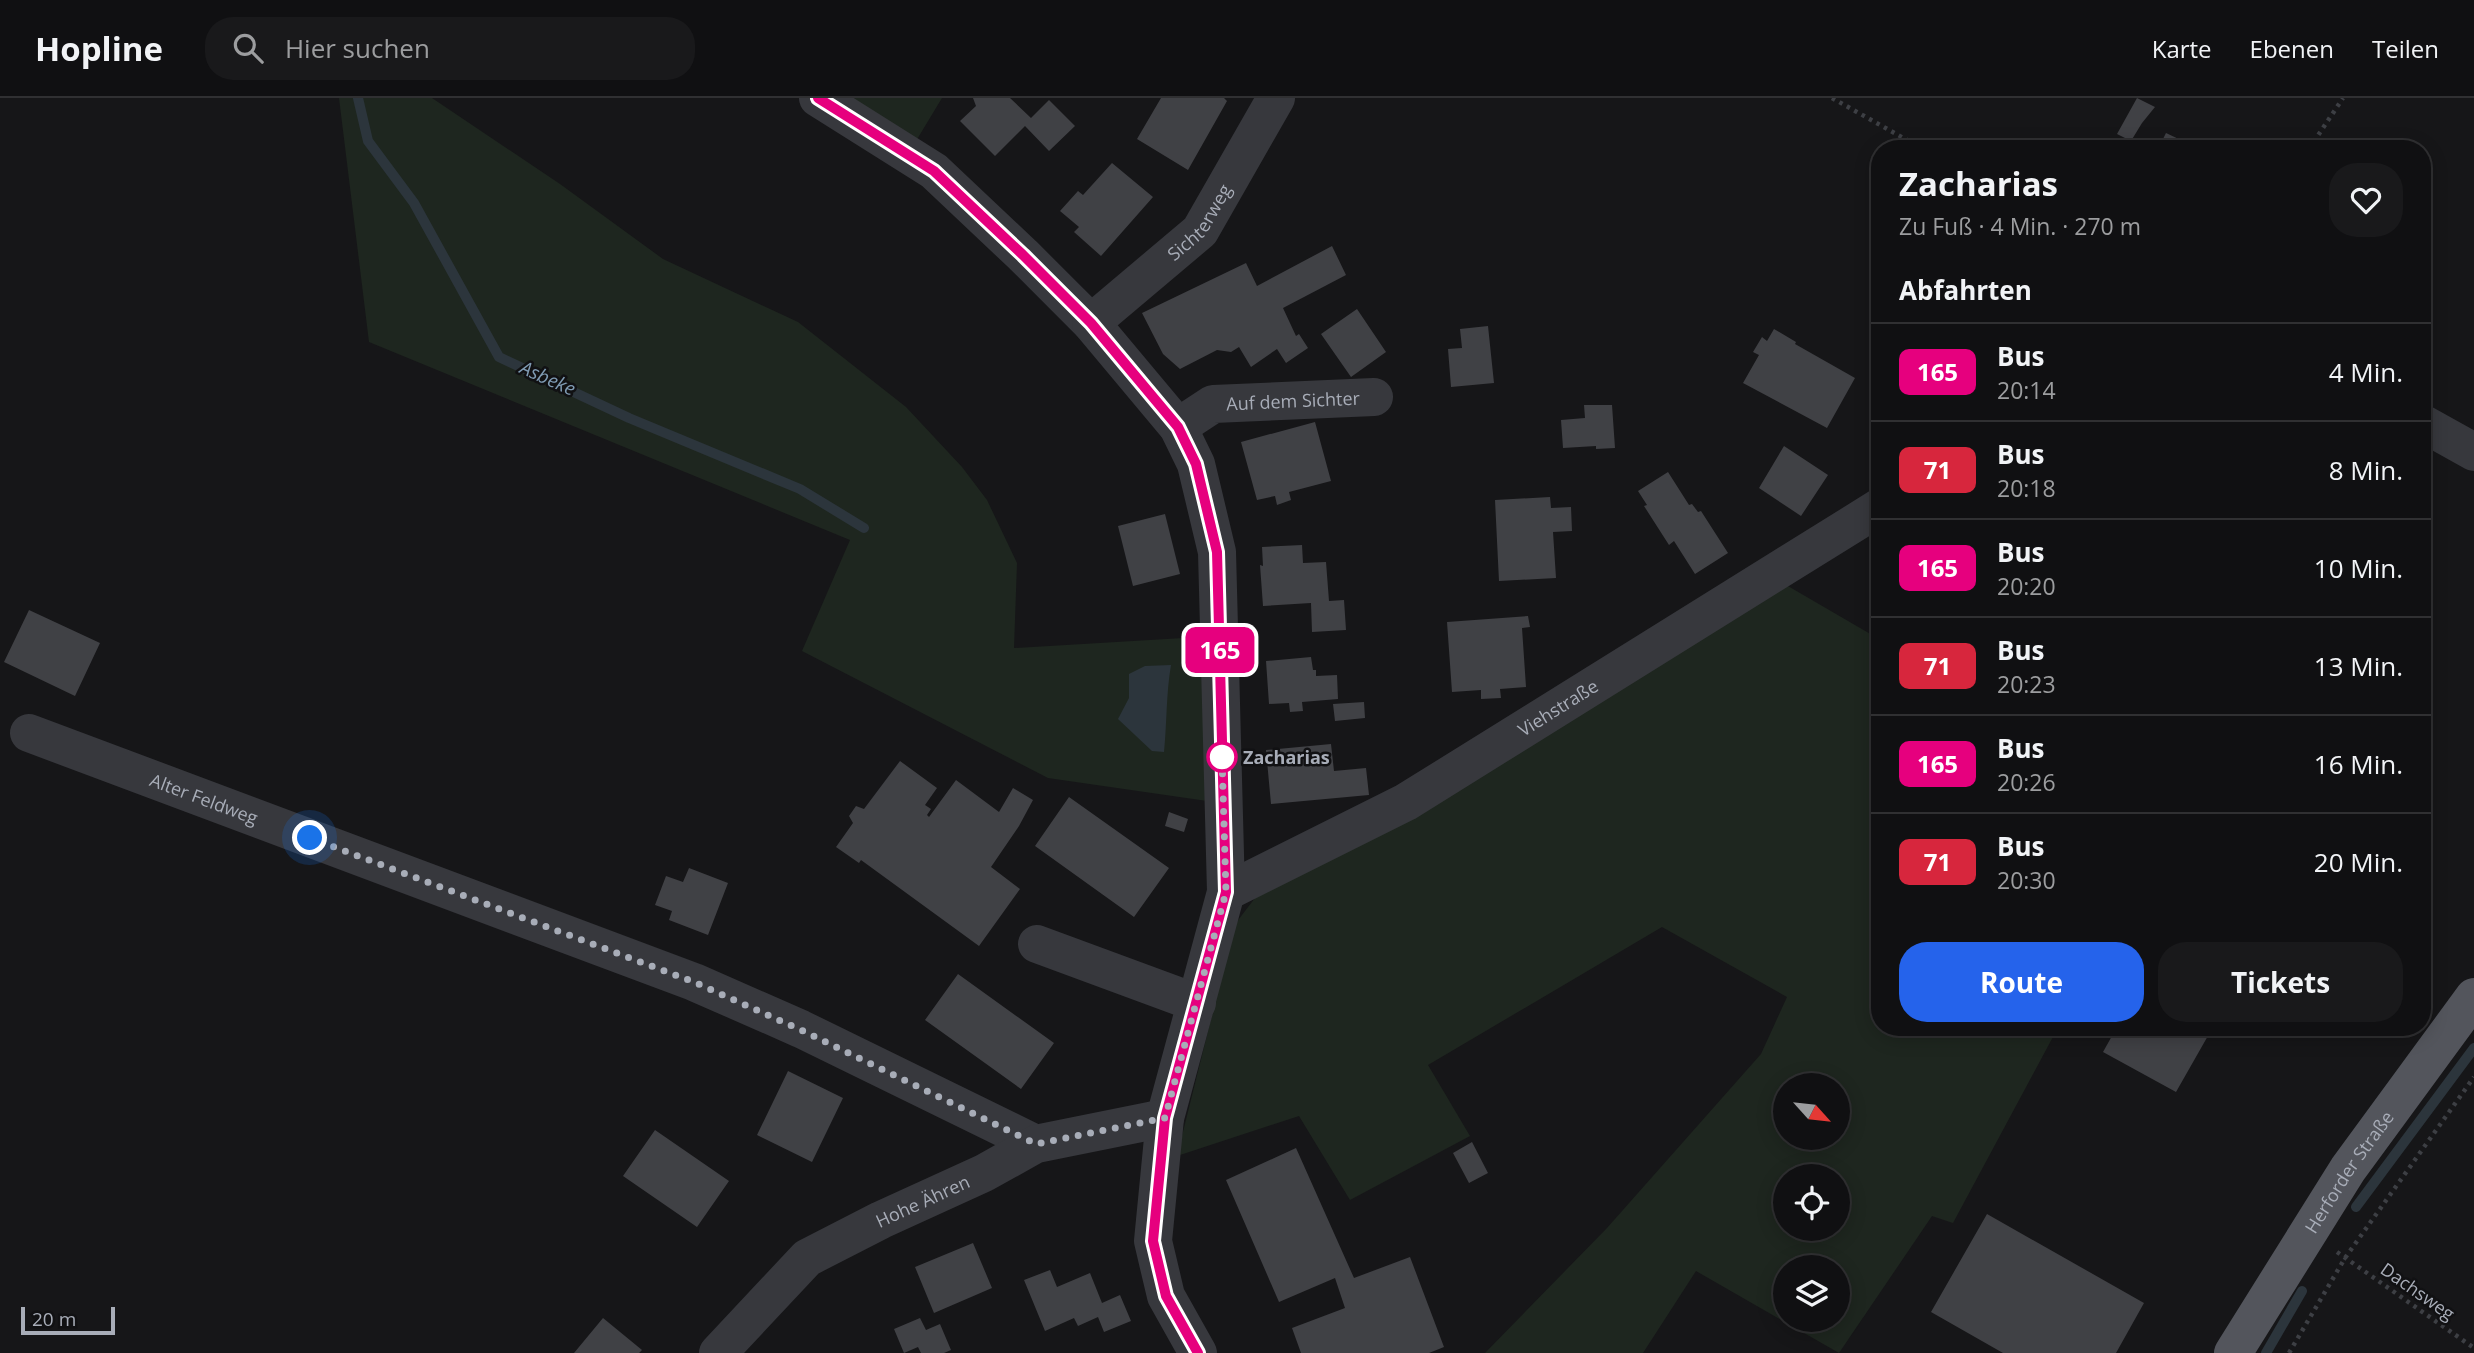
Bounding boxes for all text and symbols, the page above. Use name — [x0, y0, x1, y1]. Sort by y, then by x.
search box — [205, 17, 695, 80]
text: Hopline — [35, 26, 163, 71]
icon: search — [229, 29, 267, 67]
text: Hier suchen — [285, 30, 430, 66]
text: Karte — [2152, 32, 2212, 65]
text: Ebenen — [2250, 32, 2334, 65]
text: Teilen — [2372, 32, 2439, 65]
text: Zacharias — [1899, 161, 2058, 206]
button: heart — [2329, 163, 2403, 237]
street label: Sichterweg — [1162, 179, 1236, 266]
text: Zu Fuß · 4 Min. · 270 m — [1899, 210, 2141, 242]
text: Abfahrten — [1899, 272, 2032, 308]
text: Bus — [1997, 338, 2044, 374]
water label: Asbeke — [514, 354, 580, 402]
text: 4 Min. — [2329, 354, 2403, 390]
text: 165 — [1917, 355, 1958, 388]
text: 20:14 — [1997, 374, 2056, 406]
street label: Auf dem Sichter — [1226, 386, 1361, 415]
text: Bus — [1997, 436, 2044, 472]
text: 8 Min. — [2329, 452, 2403, 488]
text: 71 — [1924, 453, 1951, 486]
text: 20:18 — [1997, 472, 2056, 504]
text: Bus — [1997, 534, 2044, 570]
text: 10 Min. — [2314, 550, 2403, 586]
text: 165 — [1917, 551, 1958, 584]
text: 20:20 — [1997, 570, 2056, 602]
line badge: 165 — [1180, 627, 1260, 673]
text: Bus — [1997, 632, 2044, 668]
text: 165 — [1199, 633, 1241, 666]
text: 13 Min. — [2314, 648, 2403, 684]
text: 71 — [1924, 649, 1951, 682]
text: 20:23 — [1997, 668, 2056, 700]
street label: Viehstraße — [1513, 674, 1602, 742]
text: Bus — [1997, 730, 2044, 766]
marker: Zacharias — [1207, 742, 1237, 772]
place label: Zacharias — [1243, 745, 1330, 769]
text: 16 Min. — [2314, 746, 2403, 782]
text: 165 — [1917, 747, 1958, 780]
text: 20:26 — [1997, 766, 2056, 798]
street label: Alter Feldweg — [147, 767, 262, 830]
your location — [292, 820, 327, 855]
text: Bus — [1997, 828, 2044, 864]
text: 20 Min. — [2314, 844, 2403, 880]
text: 71 — [1924, 845, 1951, 878]
text: 20:30 — [1997, 864, 2056, 896]
button: Route — [1899, 942, 2144, 1022]
button: Tickets — [2158, 942, 2403, 1022]
north arrow — [1773, 1073, 1850, 1150]
map controls — [1773, 1073, 1850, 1332]
street label: Herforder Straße — [2299, 1106, 2399, 1238]
button: locate — [1773, 1164, 1850, 1241]
street label: Hohe Ähren — [872, 1169, 973, 1233]
button: layers — [1773, 1255, 1850, 1332]
street label: Dachsweg — [2376, 1257, 2460, 1325]
scale bar — [21, 1304, 116, 1336]
text: 20 m — [32, 1306, 76, 1332]

